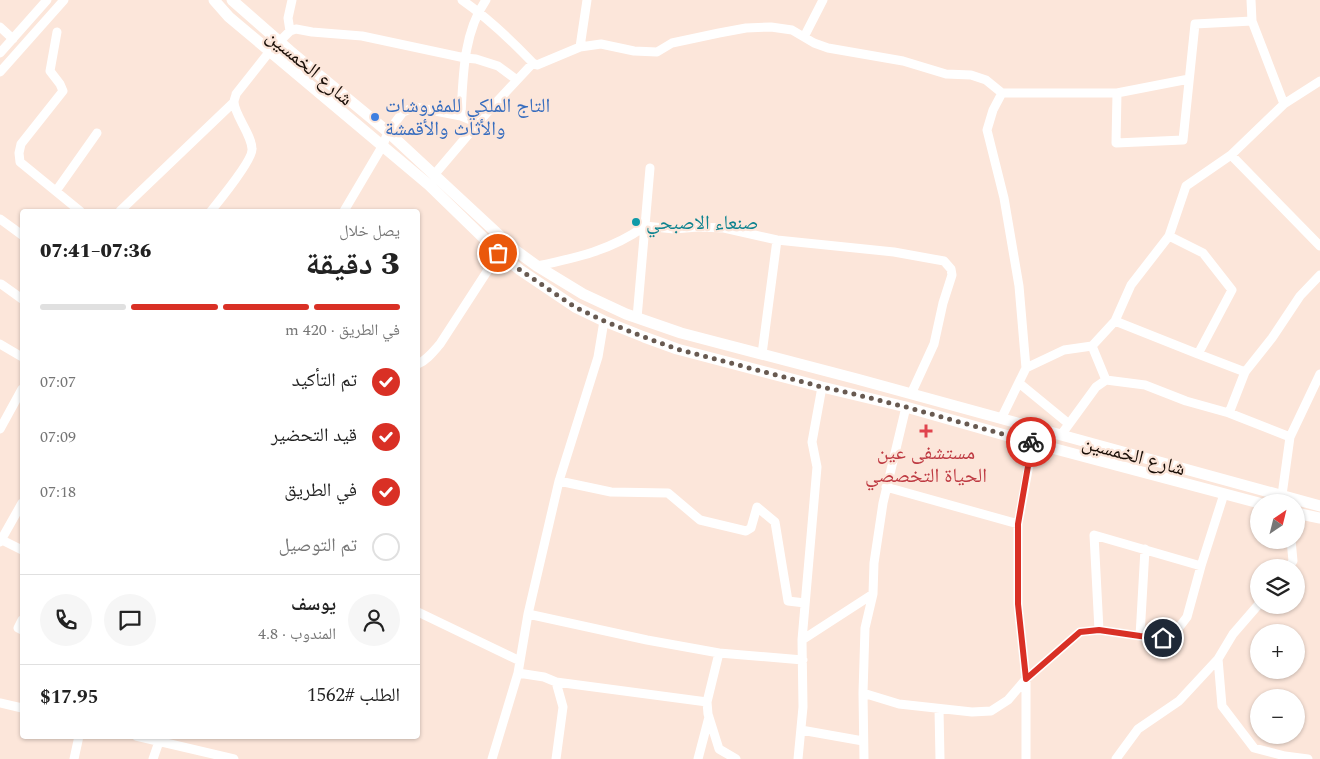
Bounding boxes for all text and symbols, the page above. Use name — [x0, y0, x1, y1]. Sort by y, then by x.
street label: شارع الخمسين — [259, 22, 360, 113]
place label: التاج الملكي للمفروشات والأثاث والأقمشة — [385, 91, 550, 144]
marker: التاج الملكي للمفروشات والأثاث والأقمشة — [369, 111, 381, 123]
place label: صنعاء الاصبحي — [646, 208, 758, 238]
marker: صنعاء الاصبحي — [630, 216, 642, 228]
text: يصل خلال — [339, 219, 400, 243]
pin — [477, 232, 519, 274]
text: 07:36–07:41 — [40, 237, 151, 266]
icon: bag — [484, 239, 512, 267]
text: 3 دقيقة — [306, 240, 400, 289]
text: في الطريق · 420 m — [285, 318, 400, 342]
text: تم التأكيد — [292, 366, 357, 395]
icon: check — [372, 368, 400, 396]
text: 07:07 — [40, 370, 76, 394]
courier — [1006, 417, 1056, 467]
text: قيد التحضير — [271, 421, 357, 450]
icon: check — [372, 423, 400, 451]
marker: مستشفى عين الحياة التخصصي — [919, 424, 933, 438]
text: 07:09 — [40, 425, 76, 449]
icon: bike — [1017, 428, 1045, 456]
street label: شارع الخمسين — [1079, 428, 1189, 484]
place label: مستشفى عين الحياة التخصصي — [865, 438, 987, 491]
text: في الطريق — [284, 476, 357, 505]
icon: check — [372, 478, 400, 506]
text: 07:18 — [40, 480, 76, 504]
north arrow — [1250, 494, 1305, 549]
map controls — [1250, 494, 1305, 744]
text: تم التوصيل — [278, 531, 357, 560]
button: layers — [1250, 559, 1305, 614]
text: يوسف — [291, 590, 336, 619]
button: phone — [40, 594, 92, 646]
button: chat — [104, 594, 156, 646]
button: person — [348, 594, 400, 646]
pin — [1142, 617, 1184, 659]
text: المندوب · 4.8 — [258, 622, 336, 646]
icon: home — [1149, 624, 1177, 652]
button: + — [1250, 624, 1305, 679]
text: الطلب #1562 — [307, 681, 400, 710]
text: $17.95 — [40, 683, 98, 712]
button: − — [1250, 689, 1305, 744]

